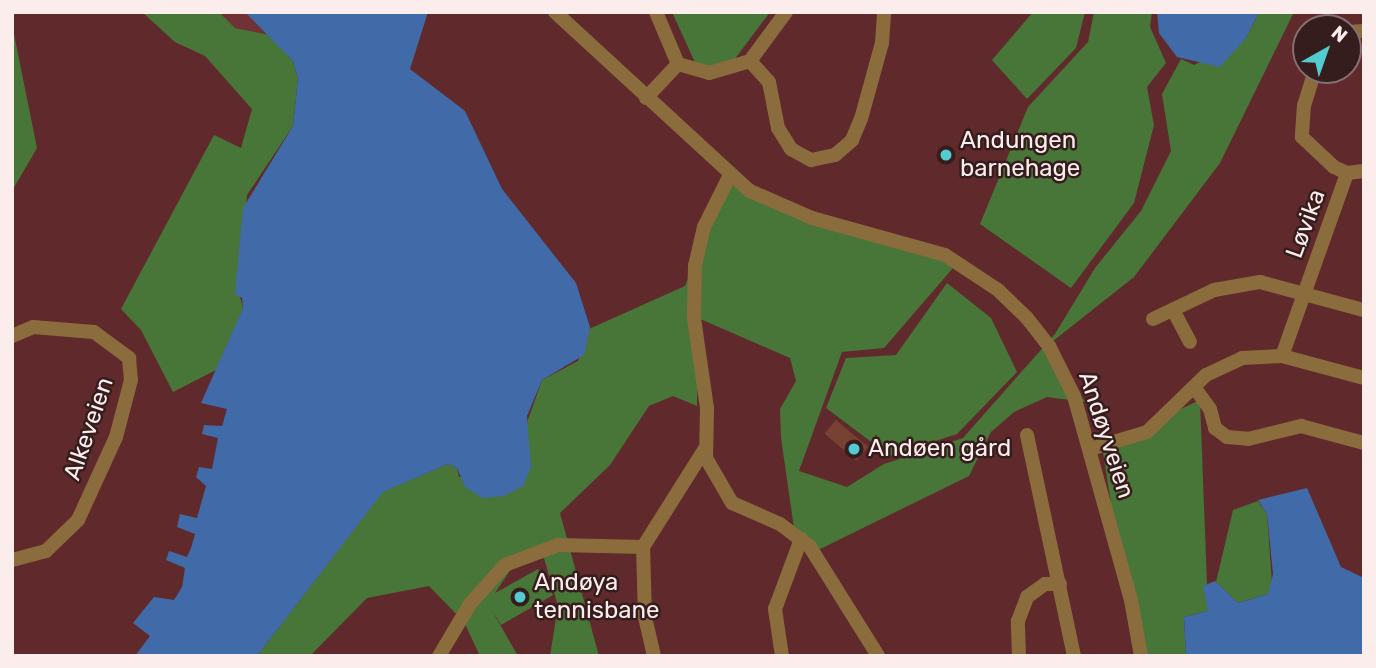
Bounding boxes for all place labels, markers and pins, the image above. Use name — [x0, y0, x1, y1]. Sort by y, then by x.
place label: Andungen barnehage — [960, 127, 1080, 183]
marker: Andungen barnehage — [938, 147, 954, 163]
place label: Andøen gård — [868, 435, 1011, 463]
marker: Andøen gård — [846, 441, 862, 457]
place label: Andøya tennisbane — [534, 569, 659, 625]
marker: Andøya tennisbane — [512, 589, 528, 605]

